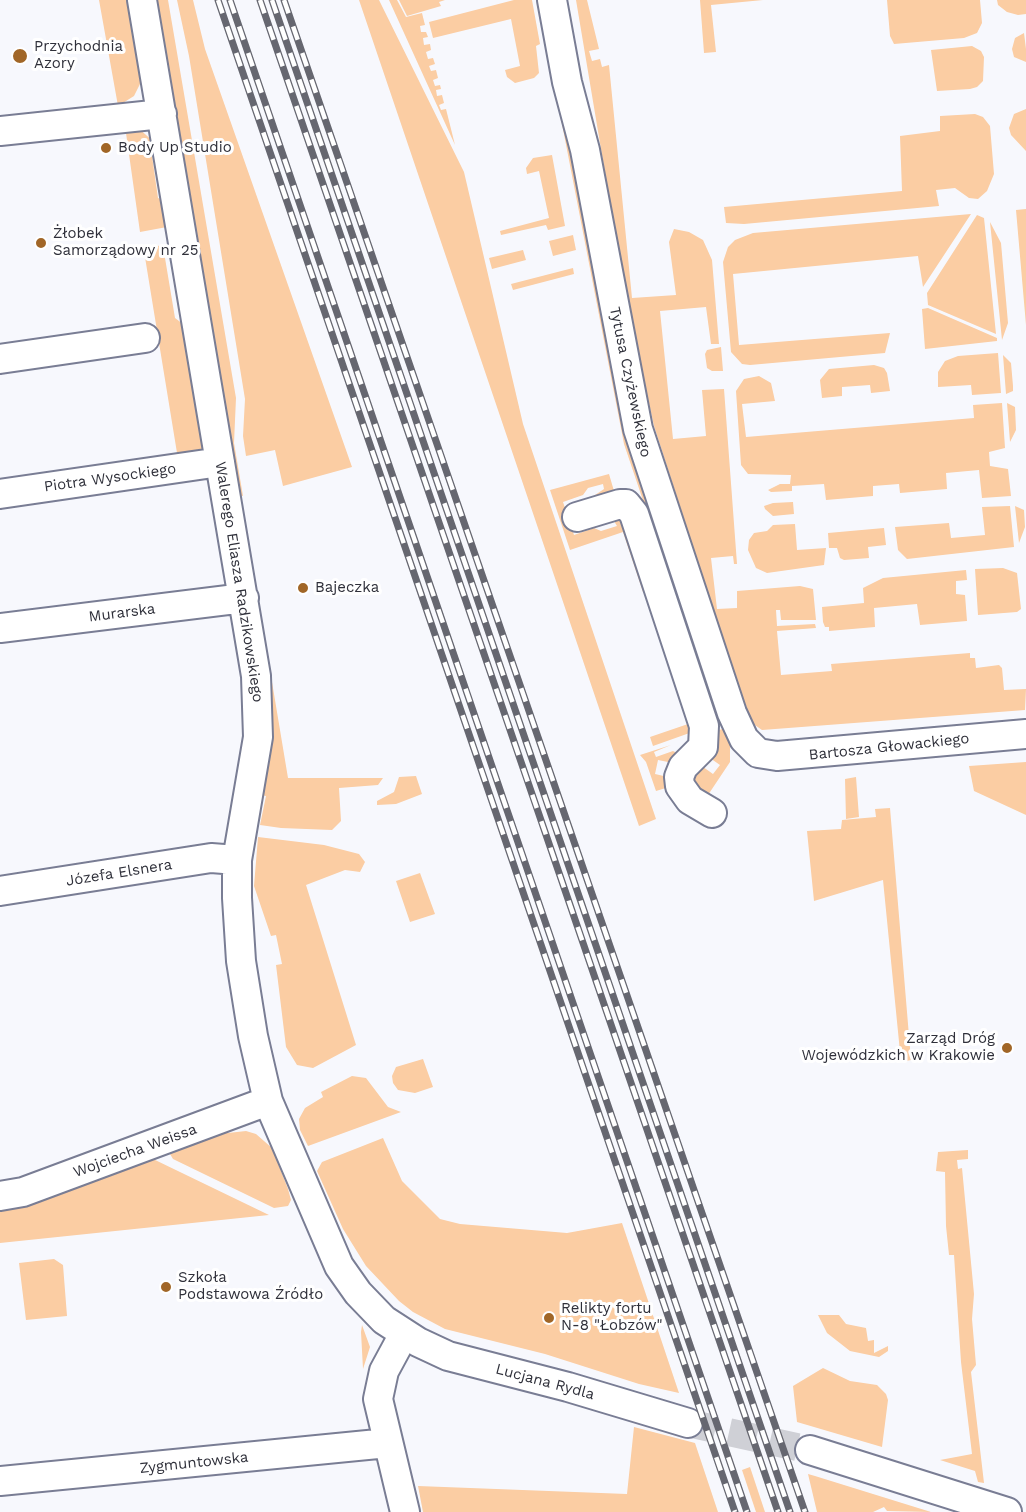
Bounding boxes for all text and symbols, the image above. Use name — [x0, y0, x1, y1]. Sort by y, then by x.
place label: Przychodnia Azory — [34, 38, 123, 73]
marker: Przychodnia Azory — [11, 47, 29, 65]
place label: Body Up Studio — [118, 139, 232, 157]
marker: Body Up Studio — [99, 141, 113, 155]
place label: Żłobek Samorządowy nr 25 — [53, 225, 198, 260]
marker: Żłobek Samorządowy nr 25 — [34, 236, 48, 250]
street label: Tytusa Czyżewskiego — [605, 305, 655, 459]
street label: Piotra Wysockiego — [43, 460, 177, 496]
street label: Walerego Eliasza Radzikowskiego — [211, 460, 267, 704]
place label: Bajeczka — [315, 579, 379, 597]
marker: Bajeczka — [296, 581, 310, 595]
street label: Murarska — [88, 600, 156, 626]
street label: Bartosza Głowackiego — [808, 730, 970, 764]
street label: Józefa Elsnera — [65, 856, 173, 890]
place label: Zarząd Dróg Wojewódzkich w Krakowie — [802, 1030, 995, 1065]
marker: Zarząd Dróg Wojewódzkich w Krakowie — [1000, 1041, 1014, 1055]
street label: Wojciecha Weissa — [71, 1120, 199, 1182]
place label: Szkoła Podstawowa Źródło — [178, 1269, 323, 1304]
marker: Szkoła Podstawowa Źródło — [159, 1280, 173, 1294]
place label: Relikty fortu N-8 "Łobzów" — [561, 1300, 662, 1335]
marker: Relikty fortu N-8 "Łobzów" — [542, 1311, 556, 1325]
street label: Lucjana Rydla — [494, 1360, 596, 1404]
street label: Zygmuntowska — [139, 1448, 249, 1478]

